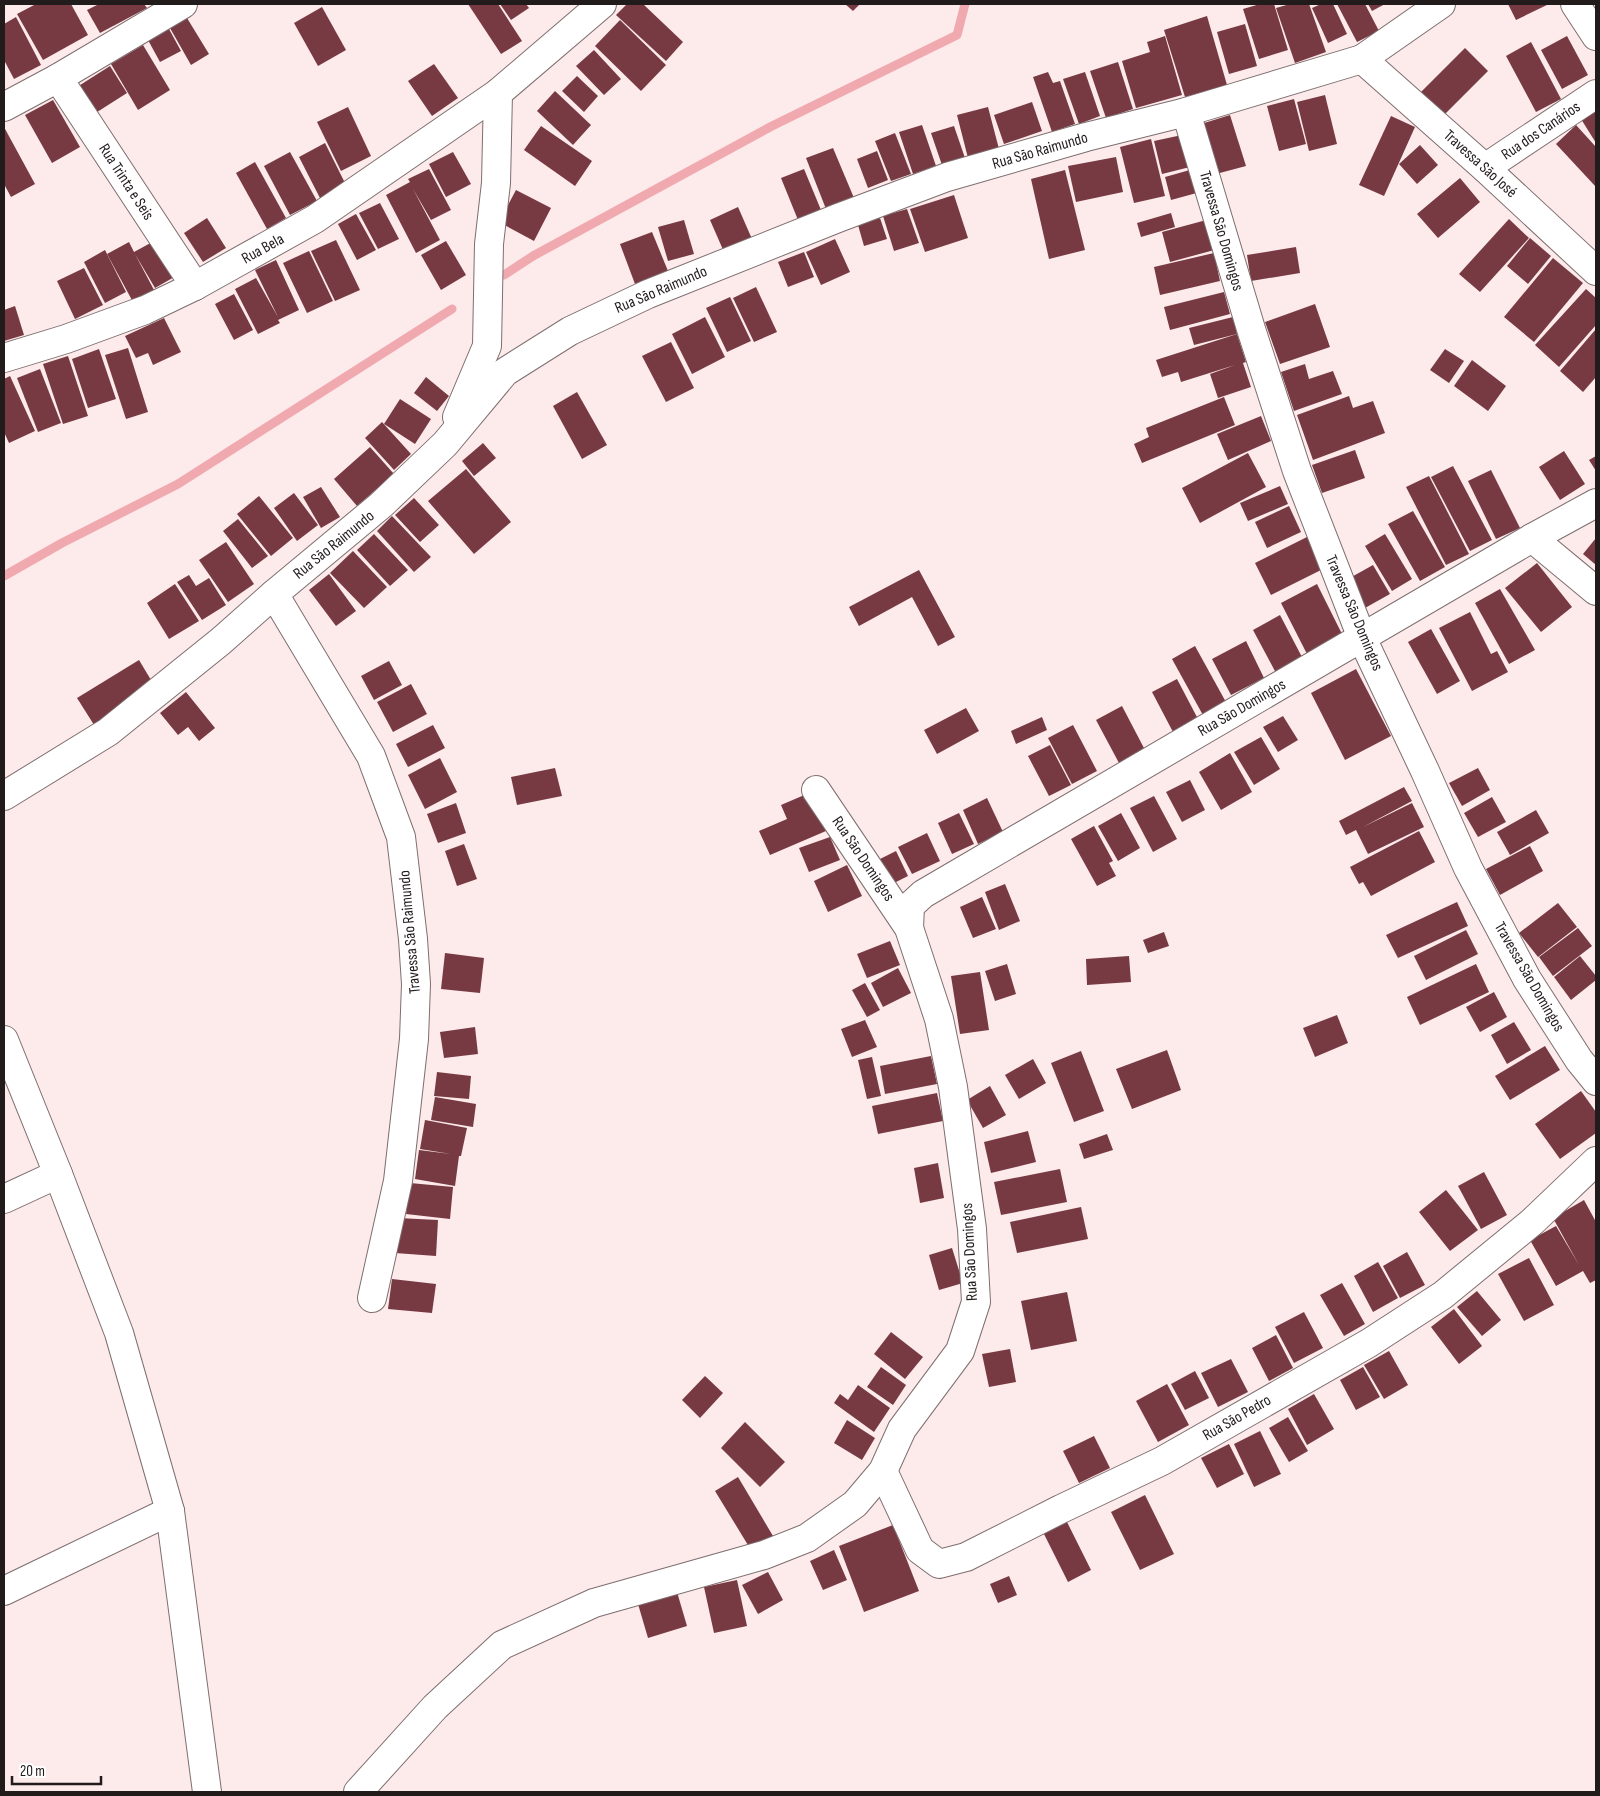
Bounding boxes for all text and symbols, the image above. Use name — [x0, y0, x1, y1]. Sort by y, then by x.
street label: Rua dos Canários — [1498, 98, 1584, 164]
street label: Travessa São José — [1439, 126, 1521, 202]
street label: Rua São Raimundo — [990, 128, 1090, 174]
street label: Rua Trinta e Seis — [94, 140, 158, 224]
street label: Travessa São Domingos — [1195, 169, 1247, 293]
street label: Rua Bela — [239, 230, 287, 268]
street label: Rua São Raimundo — [612, 262, 710, 318]
street label: Rua São Raimundo — [290, 507, 378, 583]
street label: Travessa São Domingos — [1321, 552, 1387, 674]
street label: Rua São Domingos — [1195, 675, 1290, 741]
street label: Rua São Domingos — [828, 813, 898, 905]
street label: Travessa São Raimundo — [395, 870, 425, 994]
street label: Travessa São Domingos — [1490, 919, 1568, 1036]
street label: Rua São Domingos — [958, 1202, 982, 1302]
street label: Rua São Pedro — [1199, 1391, 1275, 1445]
scale bar — [12, 1754, 101, 1786]
text: 20 m — [20, 1762, 45, 1781]

